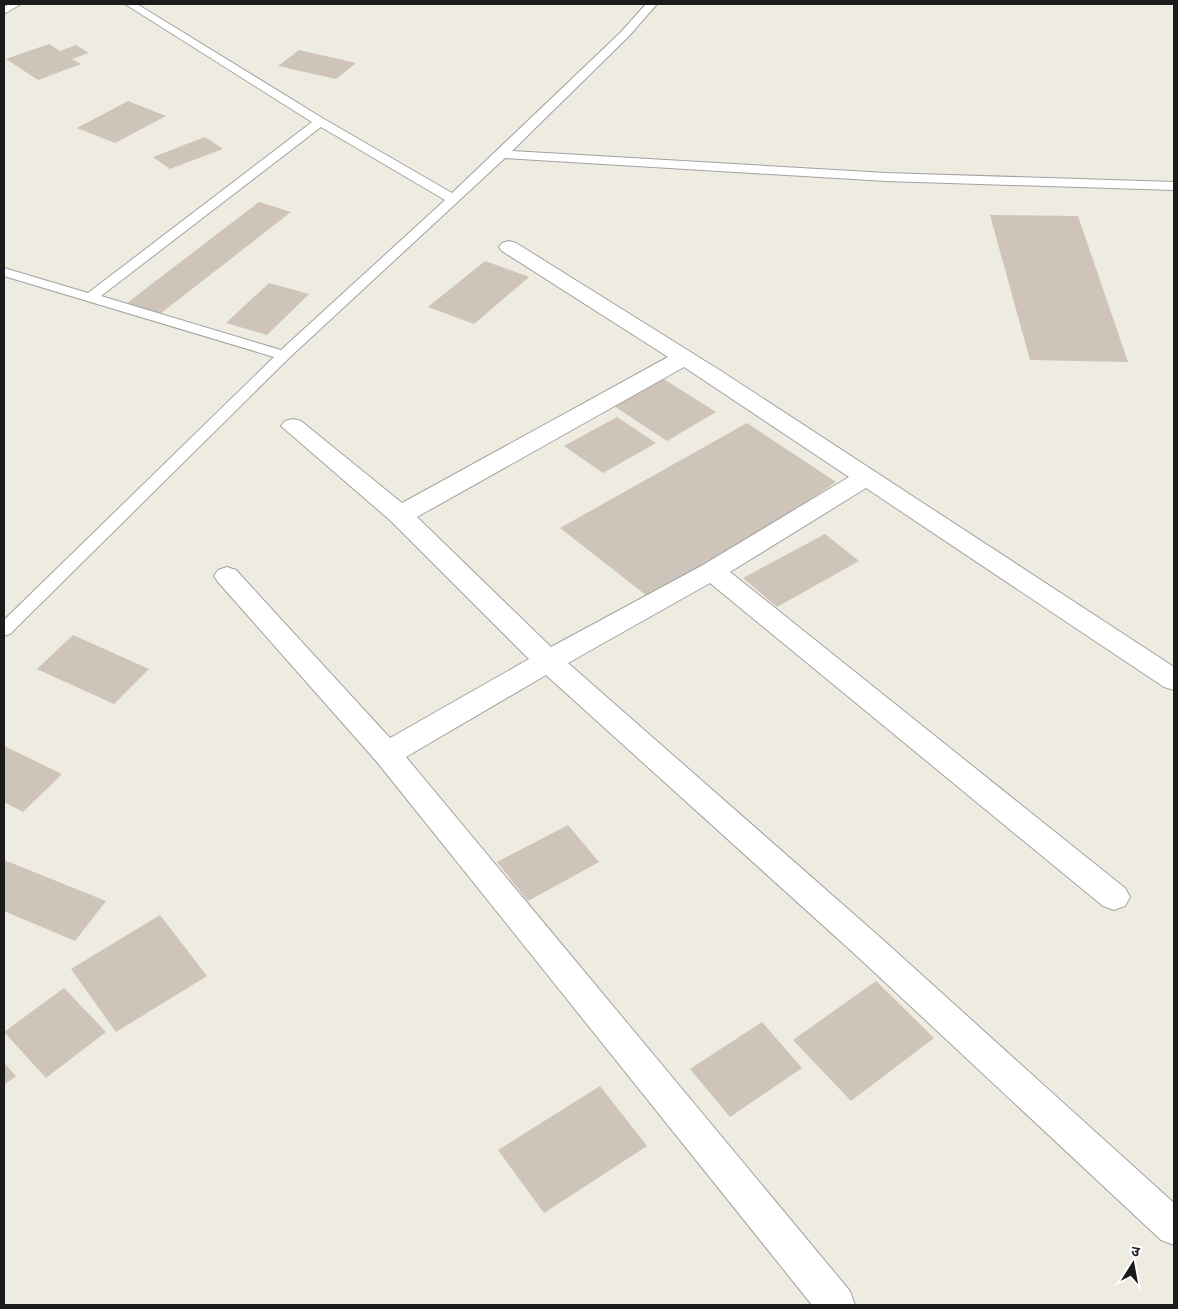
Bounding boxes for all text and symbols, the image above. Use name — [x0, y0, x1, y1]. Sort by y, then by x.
north arrow — [1108, 1239, 1158, 1289]
text: उ — [1130, 1242, 1142, 1260]

